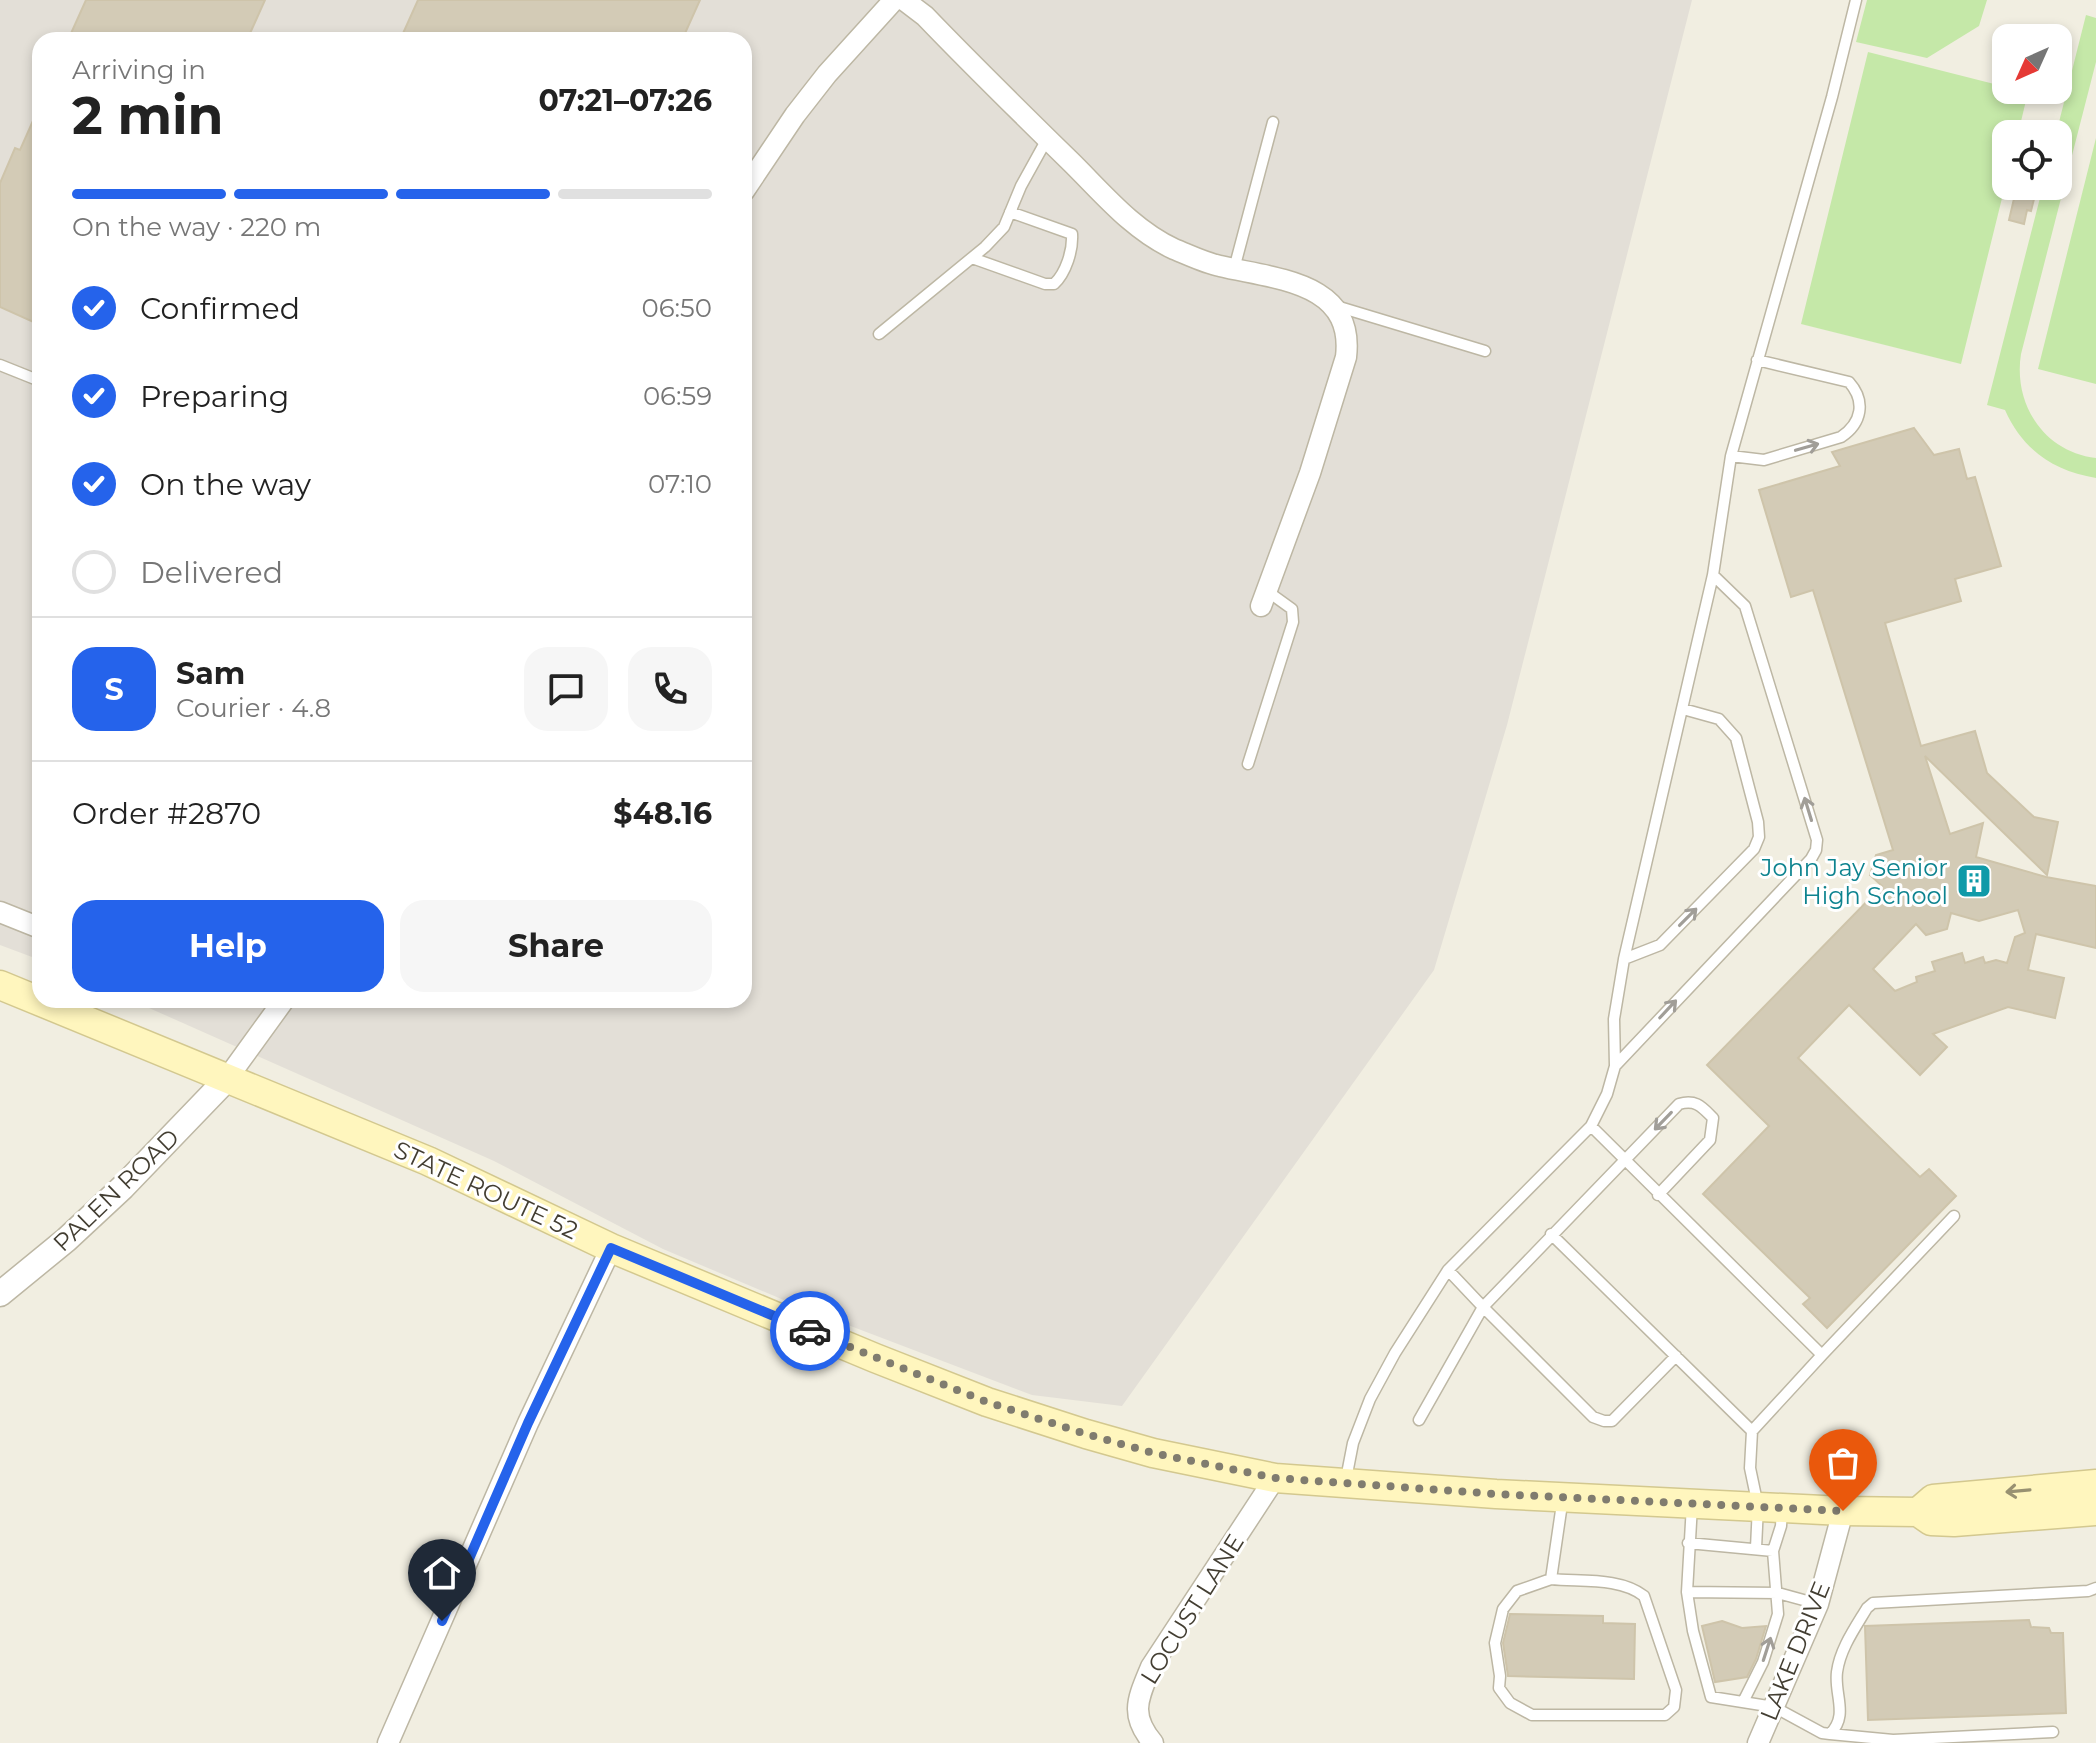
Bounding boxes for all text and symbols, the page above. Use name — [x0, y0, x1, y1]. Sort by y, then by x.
north arrow — [1992, 24, 2072, 104]
map controls — [1992, 24, 2072, 200]
text: Arriving in — [72, 54, 206, 86]
text: 07:21–07:26 — [538, 82, 712, 119]
text: 2 min — [72, 84, 224, 147]
button: locate — [1992, 120, 2072, 200]
text: On the way · 220 m — [72, 211, 321, 243]
icon: check — [72, 286, 116, 330]
text: Confirmed — [140, 290, 300, 327]
text: 06:50 — [642, 292, 712, 324]
icon: check — [72, 374, 116, 418]
text: Preparing — [140, 378, 289, 415]
text: 06:59 — [643, 380, 712, 412]
one-way arrow — [1793, 439, 1819, 454]
icon: check — [72, 462, 116, 506]
text: On the way — [140, 466, 311, 503]
text: 07:10 — [648, 468, 712, 500]
text: Delivered — [140, 554, 283, 591]
button: chat — [524, 647, 608, 731]
button: phone — [628, 647, 712, 731]
text: Sam — [176, 655, 245, 692]
text: S — [104, 671, 124, 708]
text: Courier · 4.8 — [176, 692, 331, 724]
text: Order #2870 — [72, 795, 261, 832]
text: $48.16 — [613, 795, 712, 832]
one-way arrow — [1799, 796, 1814, 821]
place label: John Jay Senior High School — [1760, 853, 1948, 910]
building icon: John Jay Senior High School — [1955, 862, 1993, 900]
button: Help — [72, 900, 384, 992]
button: Share — [400, 900, 712, 992]
one-way arrow — [1678, 907, 1697, 927]
one-way arrow — [1659, 999, 1678, 1019]
one-way arrow — [1653, 1111, 1672, 1131]
street label: PALEN ROAD — [47, 1123, 185, 1257]
street label: STATE ROUTE 52 — [390, 1135, 582, 1245]
courier — [770, 1291, 850, 1371]
icon: car — [788, 1309, 832, 1353]
pin — [1809, 1429, 1877, 1511]
icon: bag — [1821, 1441, 1865, 1485]
one-way arrow — [2005, 1484, 2032, 1499]
street label: LOCUST LANE — [1134, 1529, 1250, 1689]
pin — [408, 1539, 476, 1621]
icon: home — [420, 1551, 464, 1595]
street label: LAKE DRIVE — [1754, 1577, 1836, 1725]
one-way arrow — [1761, 1637, 1775, 1662]

